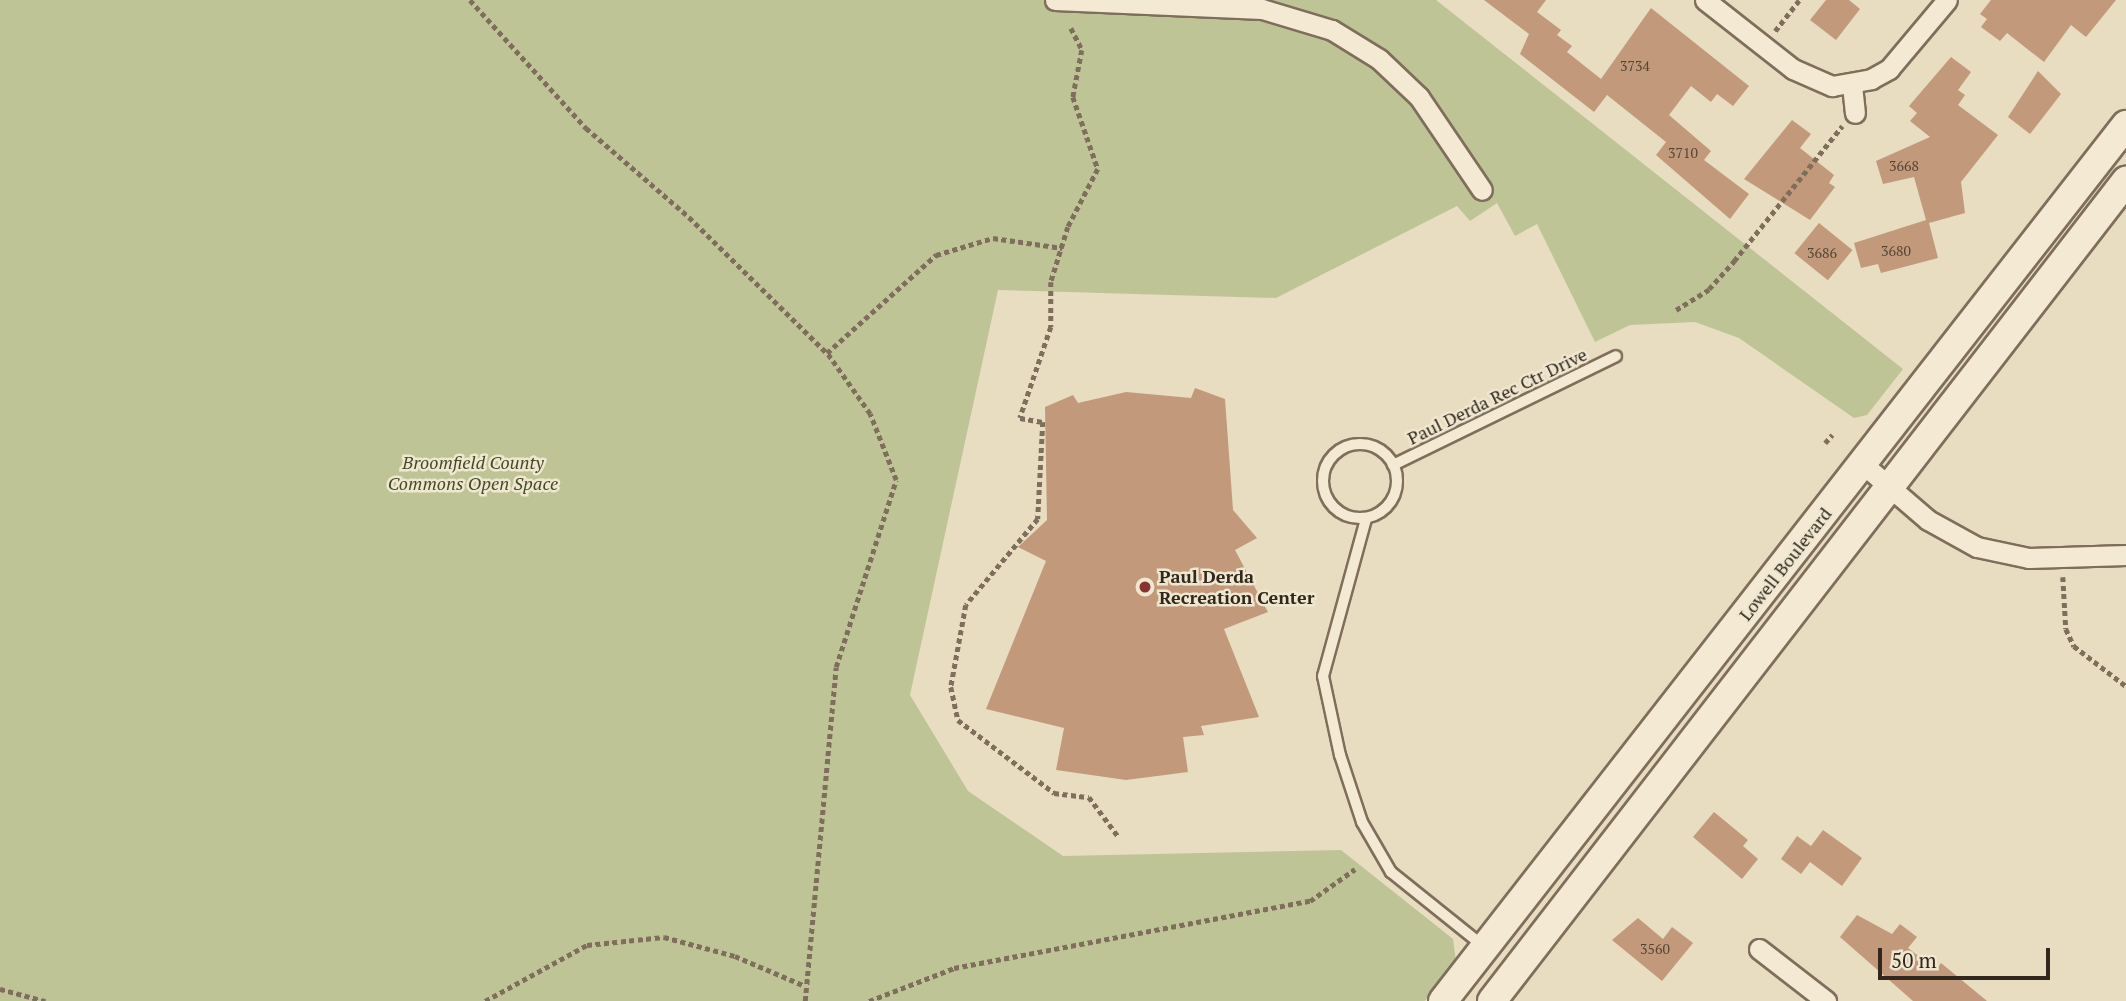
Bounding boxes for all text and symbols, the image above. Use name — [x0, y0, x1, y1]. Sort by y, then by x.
house number: 3734 — [1620, 58, 1650, 74]
house number: 3710 — [1668, 145, 1698, 161]
house number: 3668 — [1889, 158, 1919, 174]
house number: 3680 — [1881, 243, 1911, 259]
house number: 3686 — [1807, 245, 1837, 261]
street label: Paul Derda Rec Ctr Drive — [1404, 343, 1590, 449]
park label: Broomfield County Commons Open Space — [388, 452, 558, 494]
street label: Lowell Boulevard — [1734, 503, 1836, 625]
place label: Paul Derda Recreation Center — [1159, 566, 1314, 608]
marker: Paul Derda Recreation Center — [1137, 579, 1153, 595]
scale bar — [1881, 934, 2052, 978]
house number: 3560 — [1640, 941, 1670, 957]
text: 50 m — [1891, 946, 1937, 974]

